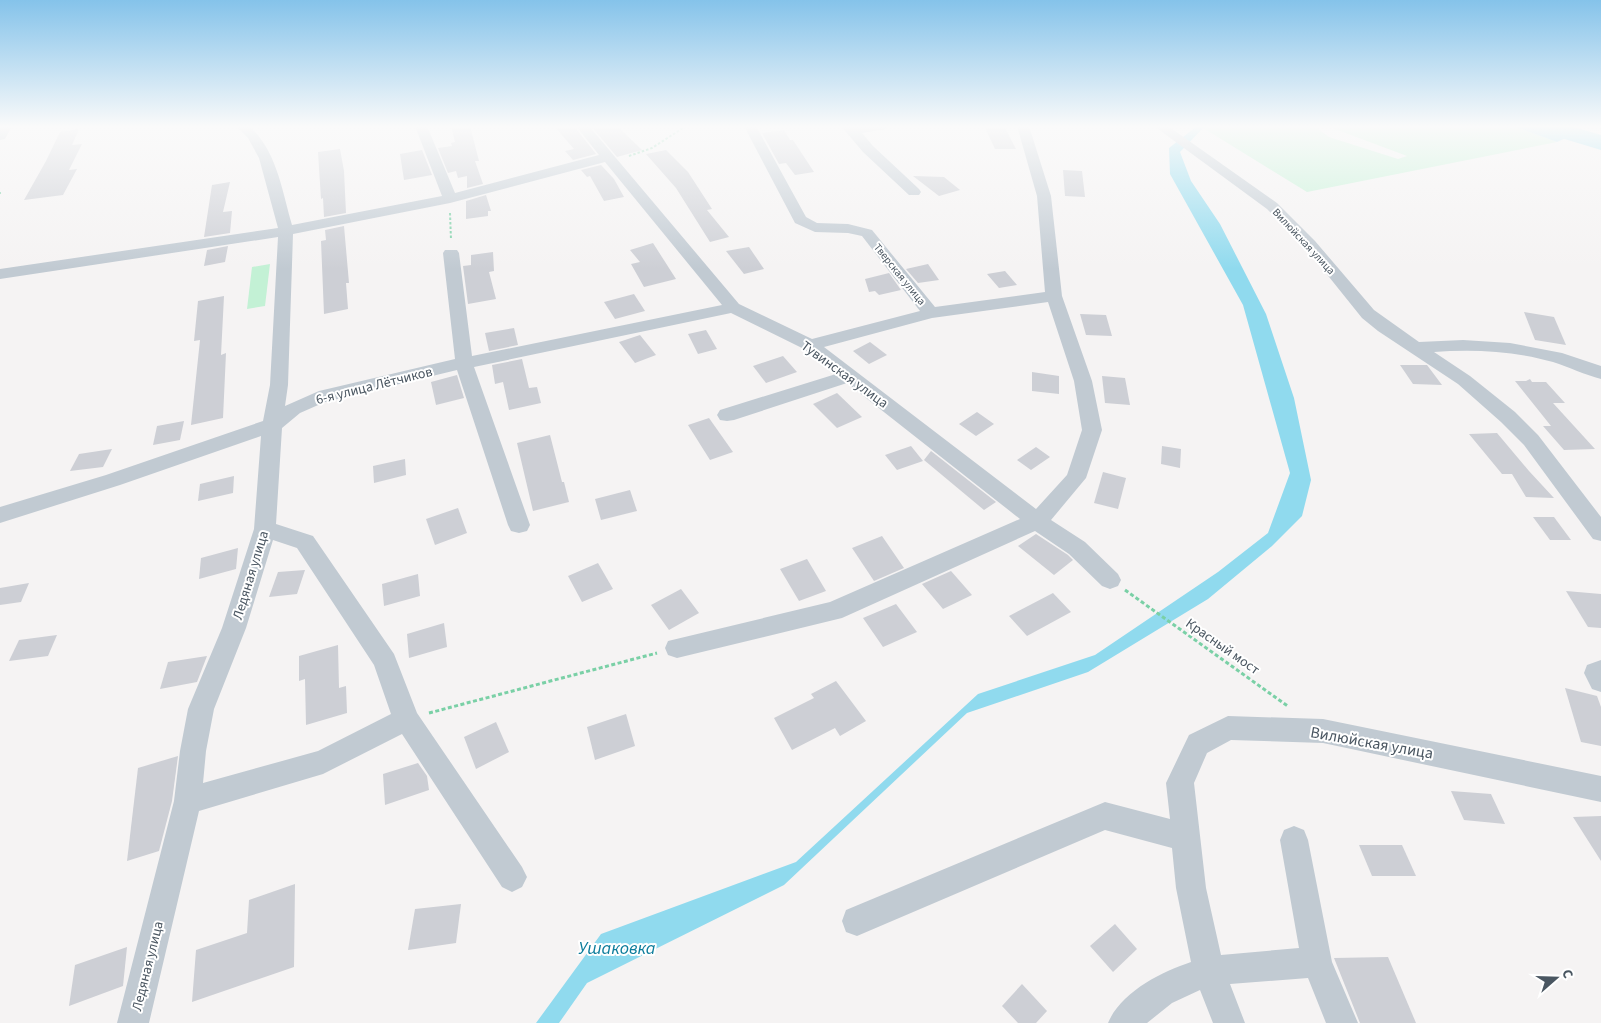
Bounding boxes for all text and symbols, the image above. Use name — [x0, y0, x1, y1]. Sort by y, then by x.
street label: Вилюйская улица — [1269, 205, 1338, 278]
street label: Тверская улица — [870, 240, 929, 308]
street label: Тувинская улица — [797, 336, 892, 413]
street label: 6-я улица Лётчиков — [314, 362, 434, 410]
street label: Ледяная улица — [228, 528, 274, 622]
street label: Красный мост — [1181, 614, 1264, 680]
street label: Вилюйская улица — [1309, 721, 1435, 765]
street label: Ледяная улица — [127, 919, 169, 1013]
water label: Ушаковка — [579, 936, 656, 961]
north arrow — [1531, 953, 1581, 1003]
text: С — [1556, 967, 1578, 981]

